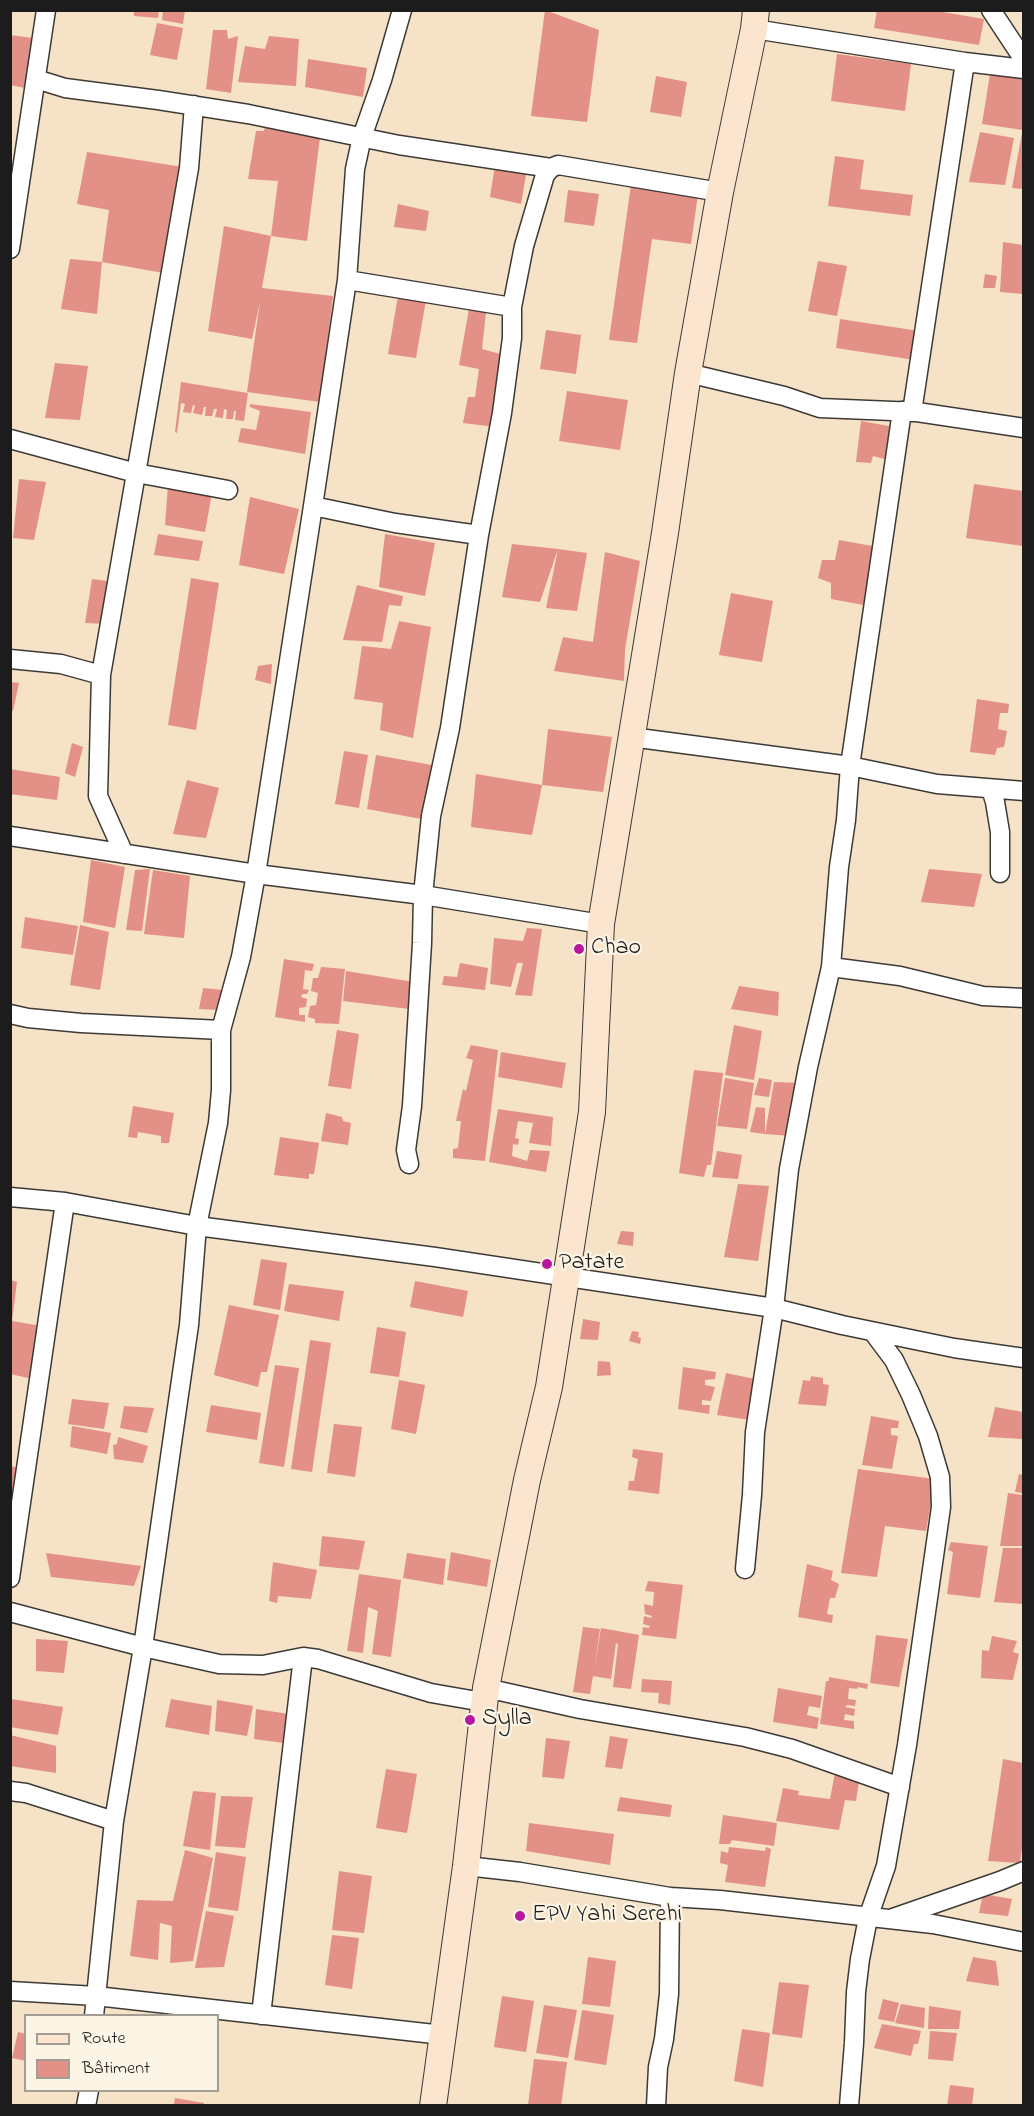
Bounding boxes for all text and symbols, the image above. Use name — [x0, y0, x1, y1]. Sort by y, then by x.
place label: Chao — [591, 935, 641, 963]
marker: Chao — [572, 942, 586, 956]
place label: Patate — [559, 1250, 624, 1278]
marker: Patate — [540, 1257, 554, 1271]
place label: Sylla — [482, 1706, 532, 1734]
marker: Sylla — [463, 1713, 477, 1727]
place label: EPV Yahi Serehi — [532, 1902, 682, 1930]
marker: EPV Yahi Serehi — [513, 1909, 527, 1923]
legend — [24, 2014, 219, 2092]
text: Route — [82, 2026, 126, 2052]
text: Bâtiment — [82, 2056, 150, 2082]

